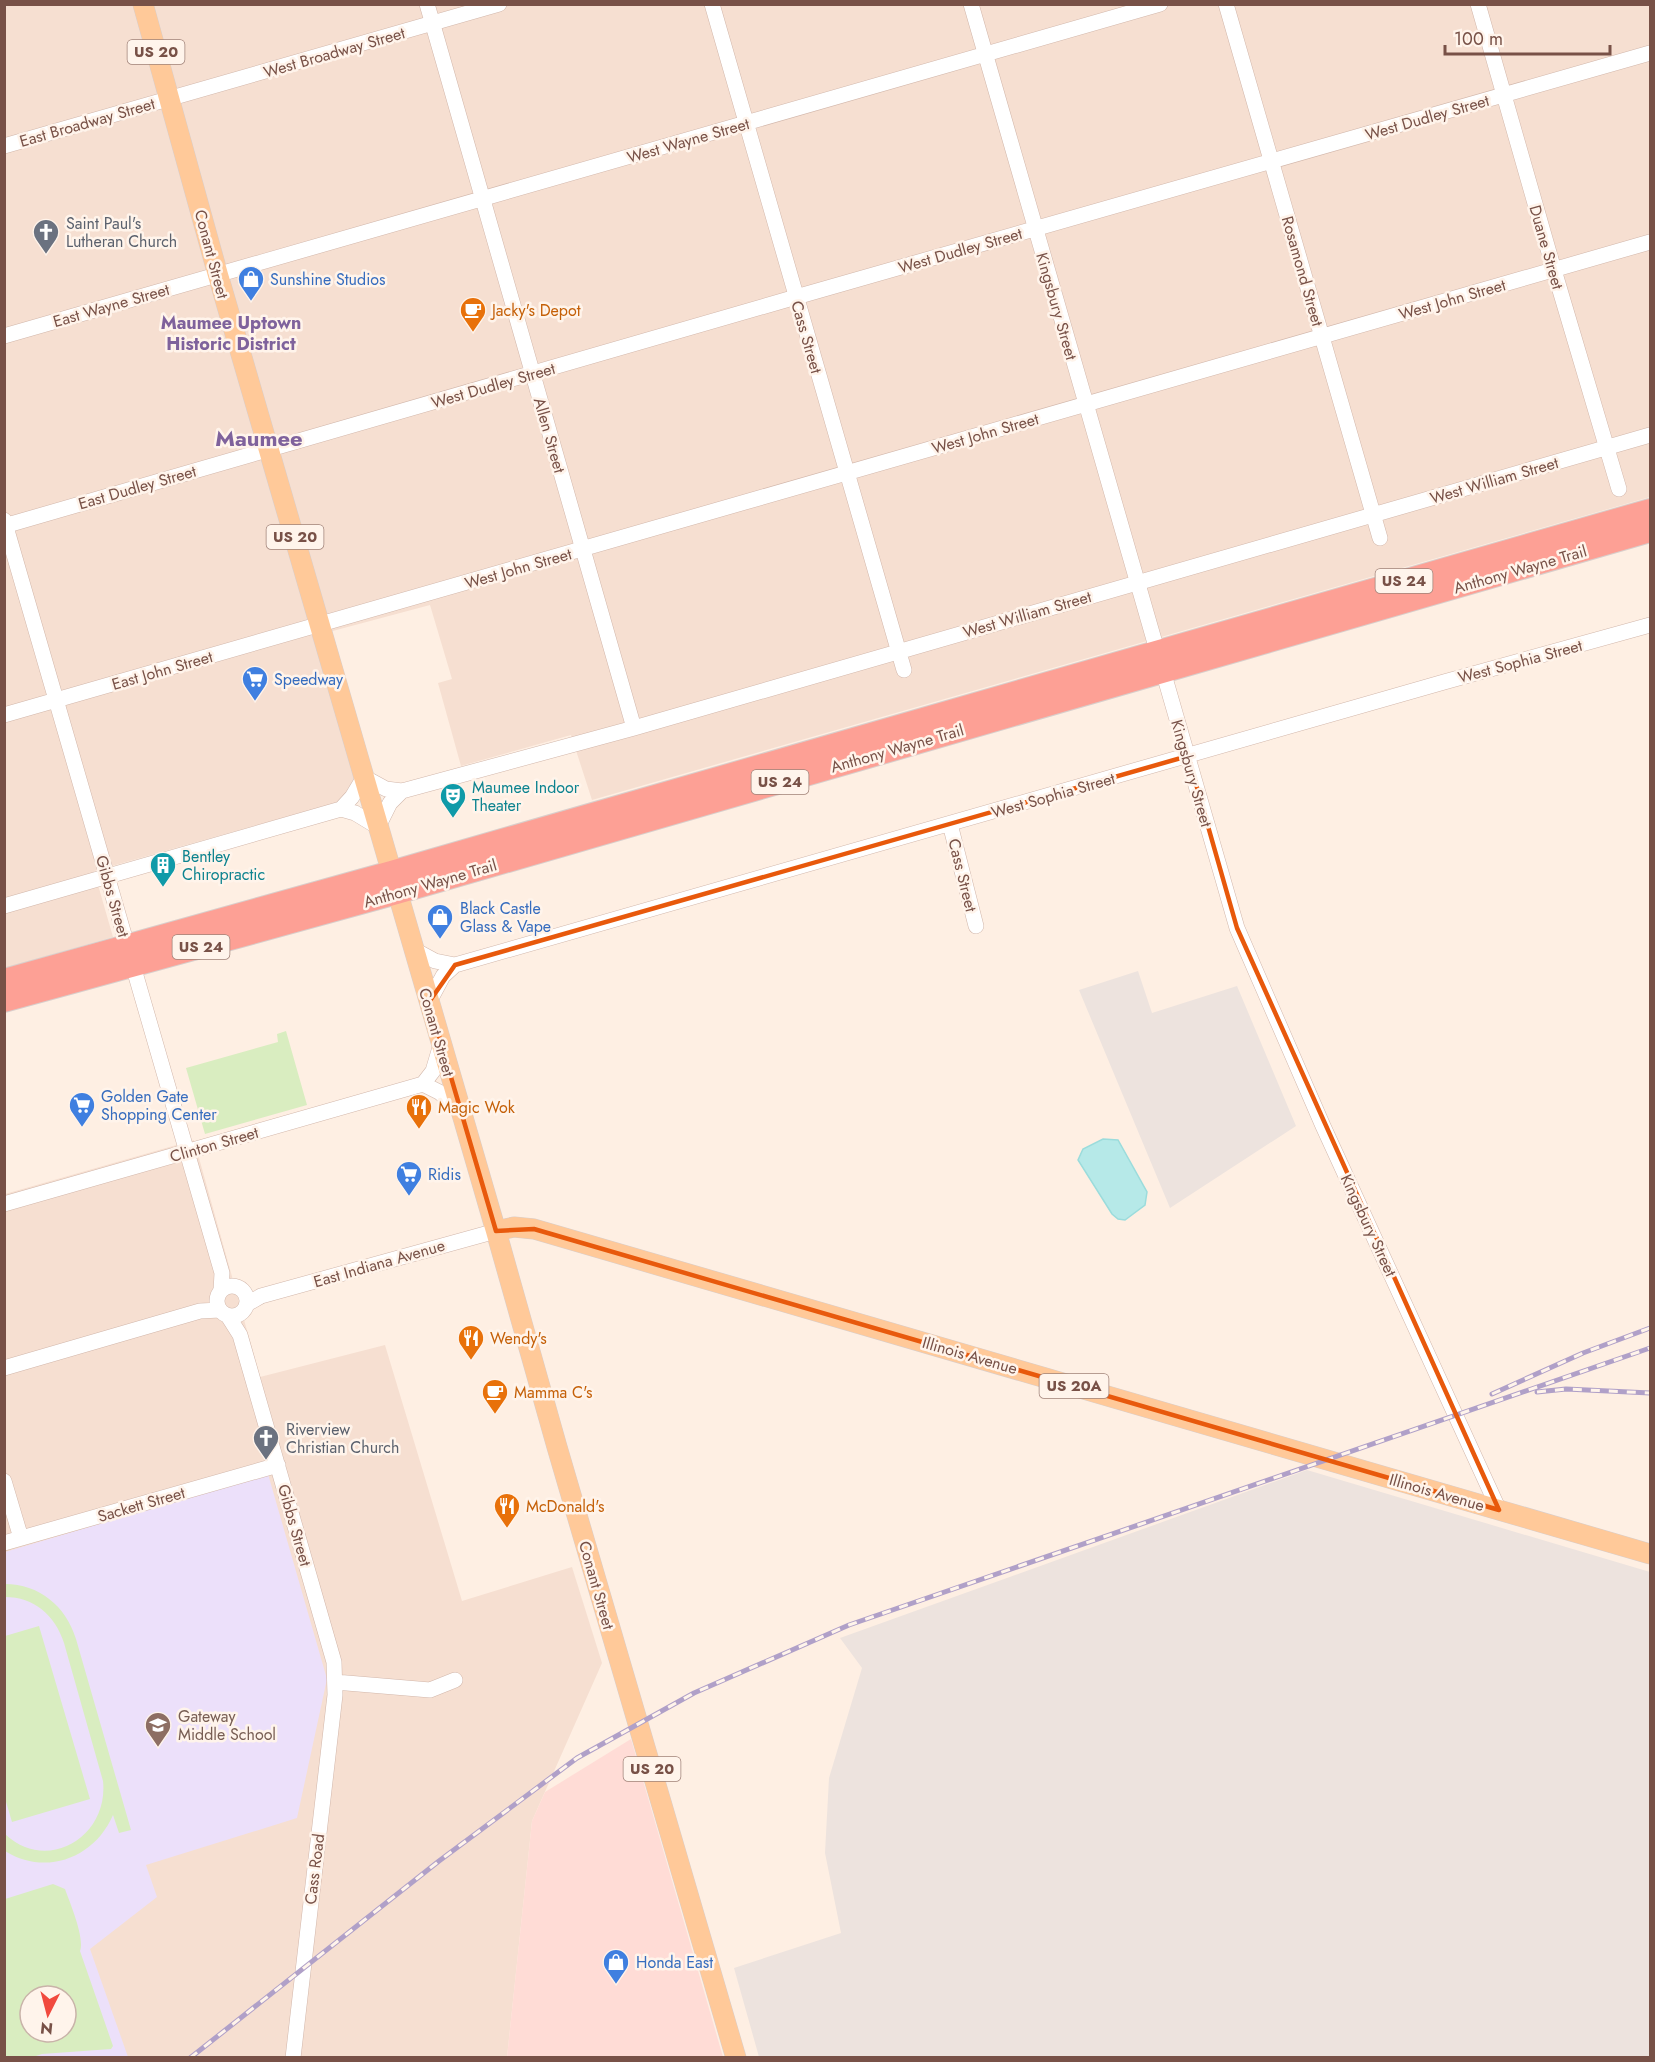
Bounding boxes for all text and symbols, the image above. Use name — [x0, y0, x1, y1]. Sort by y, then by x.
scale bar — [1445, 18, 1610, 56]
street label: West Broadway Street — [261, 21, 408, 84]
text: 100 m — [1454, 26, 1503, 52]
road number: US 20 — [128, 40, 184, 64]
street label: West Dudley Street — [1362, 89, 1492, 146]
street label: East Broadway Street — [17, 92, 158, 153]
street label: West Wayne Street — [624, 112, 752, 169]
street label: Duane Street — [1524, 202, 1570, 292]
street label: Conant Street — [189, 207, 234, 301]
place label: Saint Paul's Lutheran Church — [66, 212, 177, 253]
street label: Rosamond Street — [1276, 213, 1329, 329]
church icon: Saint Paul's Lutheran Church — [31, 217, 61, 255]
street label: West Dudley Street — [895, 222, 1025, 279]
street label: Kingsbury Street — [1030, 250, 1083, 363]
shop icon: Sunshine Studios — [236, 264, 266, 302]
place label: Sunshine Studios — [270, 268, 386, 291]
street label: West John Street — [1396, 273, 1508, 326]
street label: East Wayne Street — [50, 278, 172, 333]
cafe icon: Jacky's Depot — [458, 295, 488, 333]
street label: Cass Street — [785, 298, 828, 376]
place label: Jacky's Depot — [490, 299, 581, 322]
district label: Maumee Uptown Historic District — [161, 310, 301, 357]
street label: West Dudley Street — [428, 357, 558, 414]
street label: Allen Street — [528, 395, 571, 476]
street label: West John Street — [929, 407, 1041, 460]
district label: Maumee — [215, 422, 303, 454]
street label: West William Street — [1427, 451, 1561, 510]
street label: East Dudley Street — [75, 460, 199, 515]
road number: US 20 — [266, 525, 324, 549]
street label: Anthony Wayne Trail — [1451, 539, 1589, 600]
street label: West John Street — [462, 542, 574, 595]
road number: US 24 — [1376, 569, 1432, 593]
street label: West William Street — [960, 585, 1094, 644]
street label: West Sophia Street — [1455, 634, 1585, 689]
street label: East John Street — [109, 645, 215, 696]
supermarket icon: Speedway — [240, 664, 270, 702]
place label: Speedway — [274, 668, 344, 691]
street label: Kingsbury Street — [1165, 717, 1218, 830]
street label: Anthony Wayne Trail — [828, 718, 966, 779]
street label: West Sophia Street — [989, 767, 1118, 824]
road number: US 24 — [752, 770, 808, 794]
place label: Maumee Indoor Theater — [472, 776, 580, 817]
theatre icon: Maumee Indoor Theater — [438, 781, 468, 819]
street label: Cass Street — [942, 836, 983, 914]
place label: Bentley Chiropractic — [182, 845, 265, 886]
building icon: Bentley Chiropractic — [148, 850, 178, 888]
street label: Gibbs Street — [90, 852, 135, 940]
street label: Anthony Wayne Trail — [361, 853, 499, 914]
place label: Black Castle Glass & Vape — [460, 897, 551, 938]
shop icon: Black Castle Glass & Vape — [425, 902, 455, 940]
road number: US 24 — [172, 935, 230, 959]
street label: Conant Street — [413, 985, 460, 1079]
place label: Golden Gate Shopping Center — [101, 1085, 217, 1126]
supermarket icon: Golden Gate Shopping Center — [67, 1090, 97, 1128]
restaurant icon: Magic Wok — [404, 1092, 434, 1130]
place label: Magic Wok — [438, 1096, 516, 1119]
street label: Clinton Street — [167, 1121, 261, 1168]
supermarket icon: Ridis — [394, 1159, 424, 1197]
place label: Ridis — [428, 1163, 461, 1186]
street label: Kingsbury Street — [1335, 1170, 1402, 1280]
street label: East Indiana Avenue — [311, 1234, 447, 1293]
restaurant icon: Wendy's — [456, 1323, 486, 1361]
place label: Wendy's — [490, 1327, 547, 1350]
street label: Illinois Avenue — [920, 1331, 1020, 1380]
road number: US 20A — [1040, 1374, 1108, 1398]
cafe icon: Mamma C's — [480, 1377, 510, 1415]
place label: Mamma C's — [514, 1381, 592, 1404]
place label: Riverview Christian Church — [286, 1418, 399, 1459]
church icon: Riverview Christian Church — [251, 1423, 281, 1461]
street label: Illinois Avenue — [1387, 1468, 1487, 1517]
street label: Sackett Street — [95, 1481, 188, 1528]
street label: Gibbs Street — [272, 1481, 317, 1569]
restaurant icon: McDonald's — [492, 1491, 522, 1529]
place label: McDonald's — [526, 1495, 605, 1518]
street label: Conant Street — [573, 1538, 620, 1632]
place label: Gateway Middle School — [178, 1705, 276, 1746]
school or university icon: Gateway Middle School — [143, 1710, 173, 1748]
road number: US 20 — [624, 1757, 680, 1781]
street label: Cass Road — [299, 1832, 330, 1906]
shop icon: Honda East — [601, 1947, 631, 1985]
place label: Honda East — [636, 1951, 713, 1974]
north arrow — [18, 1984, 78, 2044]
text: N — [39, 2016, 54, 2041]

